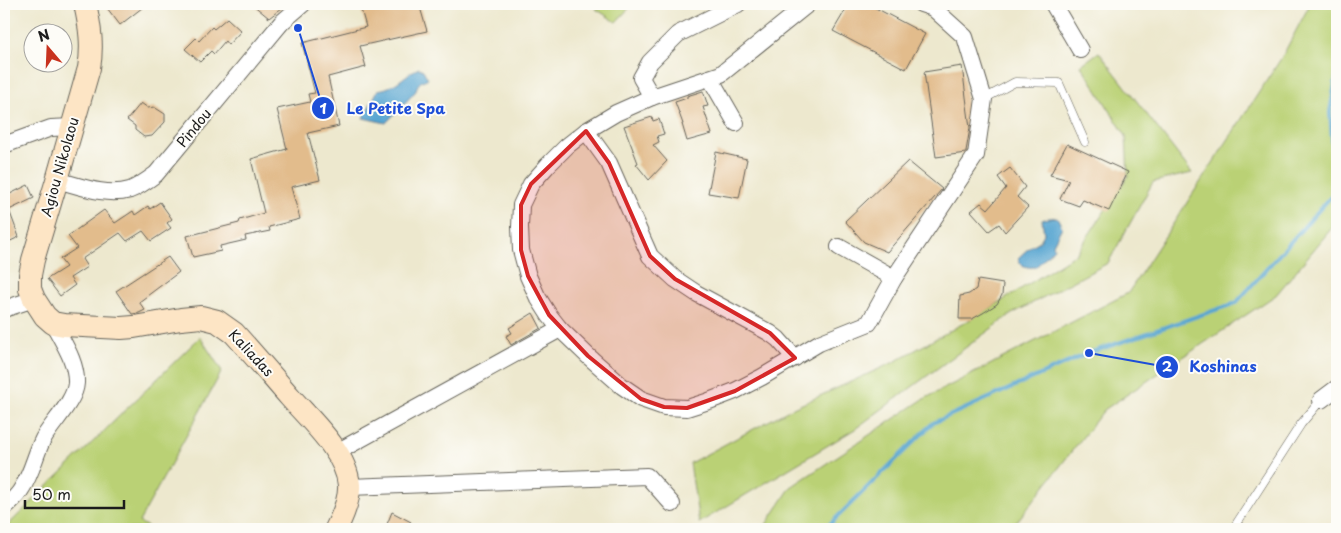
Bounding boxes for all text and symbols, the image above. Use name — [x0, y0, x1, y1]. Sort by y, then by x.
north arrow — [22, 22, 72, 72]
text: N — [35, 24, 52, 47]
callout: Le Petite Spa — [311, 93, 455, 123]
text: 1 — [319, 96, 327, 119]
text: Le Petite Spa — [347, 96, 446, 119]
street label: Pindou — [171, 103, 216, 152]
street label: Agiou Nikolaou — [35, 115, 84, 219]
street label: Kaliadas — [224, 324, 279, 381]
callout: Koshinas — [1155, 352, 1267, 382]
text: 2 — [1162, 354, 1173, 377]
text: Koshinas — [1189, 354, 1257, 377]
scale bar — [25, 478, 124, 510]
text: 50 m — [32, 482, 71, 505]

